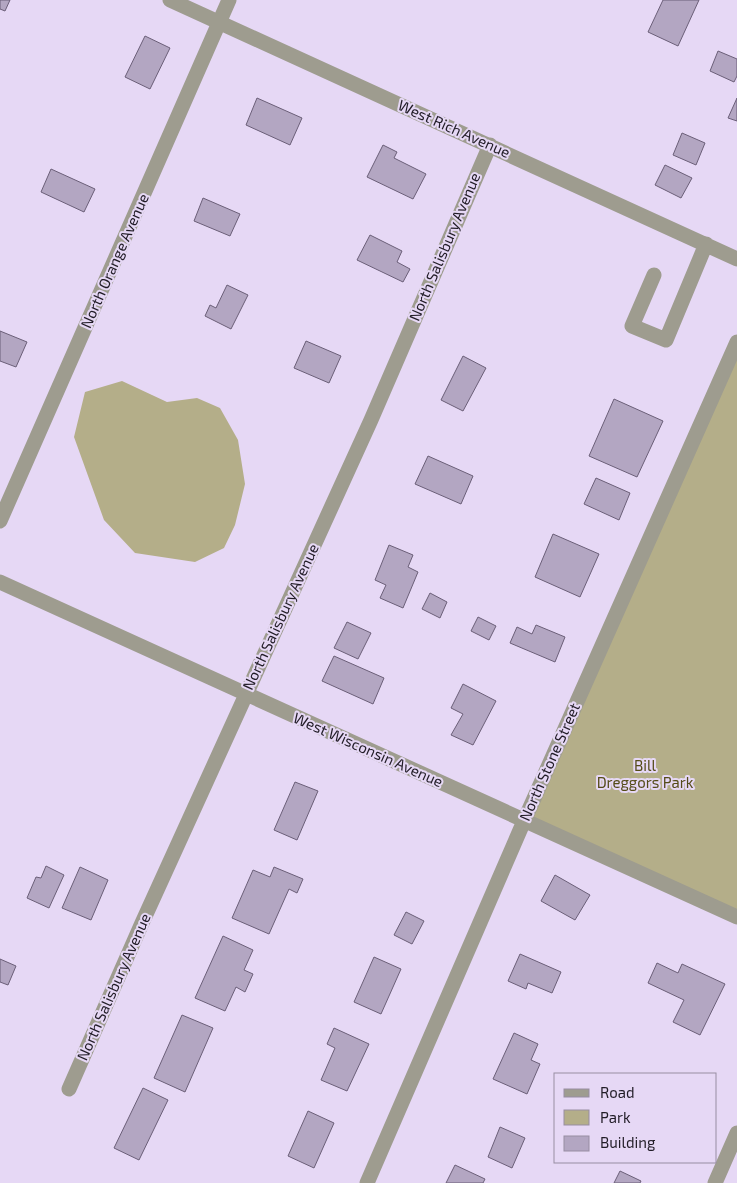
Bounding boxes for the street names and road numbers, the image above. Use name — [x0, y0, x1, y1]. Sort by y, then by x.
street label: West Rich Avenue — [395, 95, 513, 161]
street label: North Salisbury Avenue — [405, 170, 483, 323]
street label: North Orange Avenue — [76, 190, 152, 331]
street label: North Salisbury Avenue — [238, 541, 322, 693]
street label: North Stone Street — [515, 700, 583, 823]
street label: West Wisconsin Avenue — [291, 708, 446, 790]
street label: North Salisbury Avenue — [72, 910, 154, 1063]

